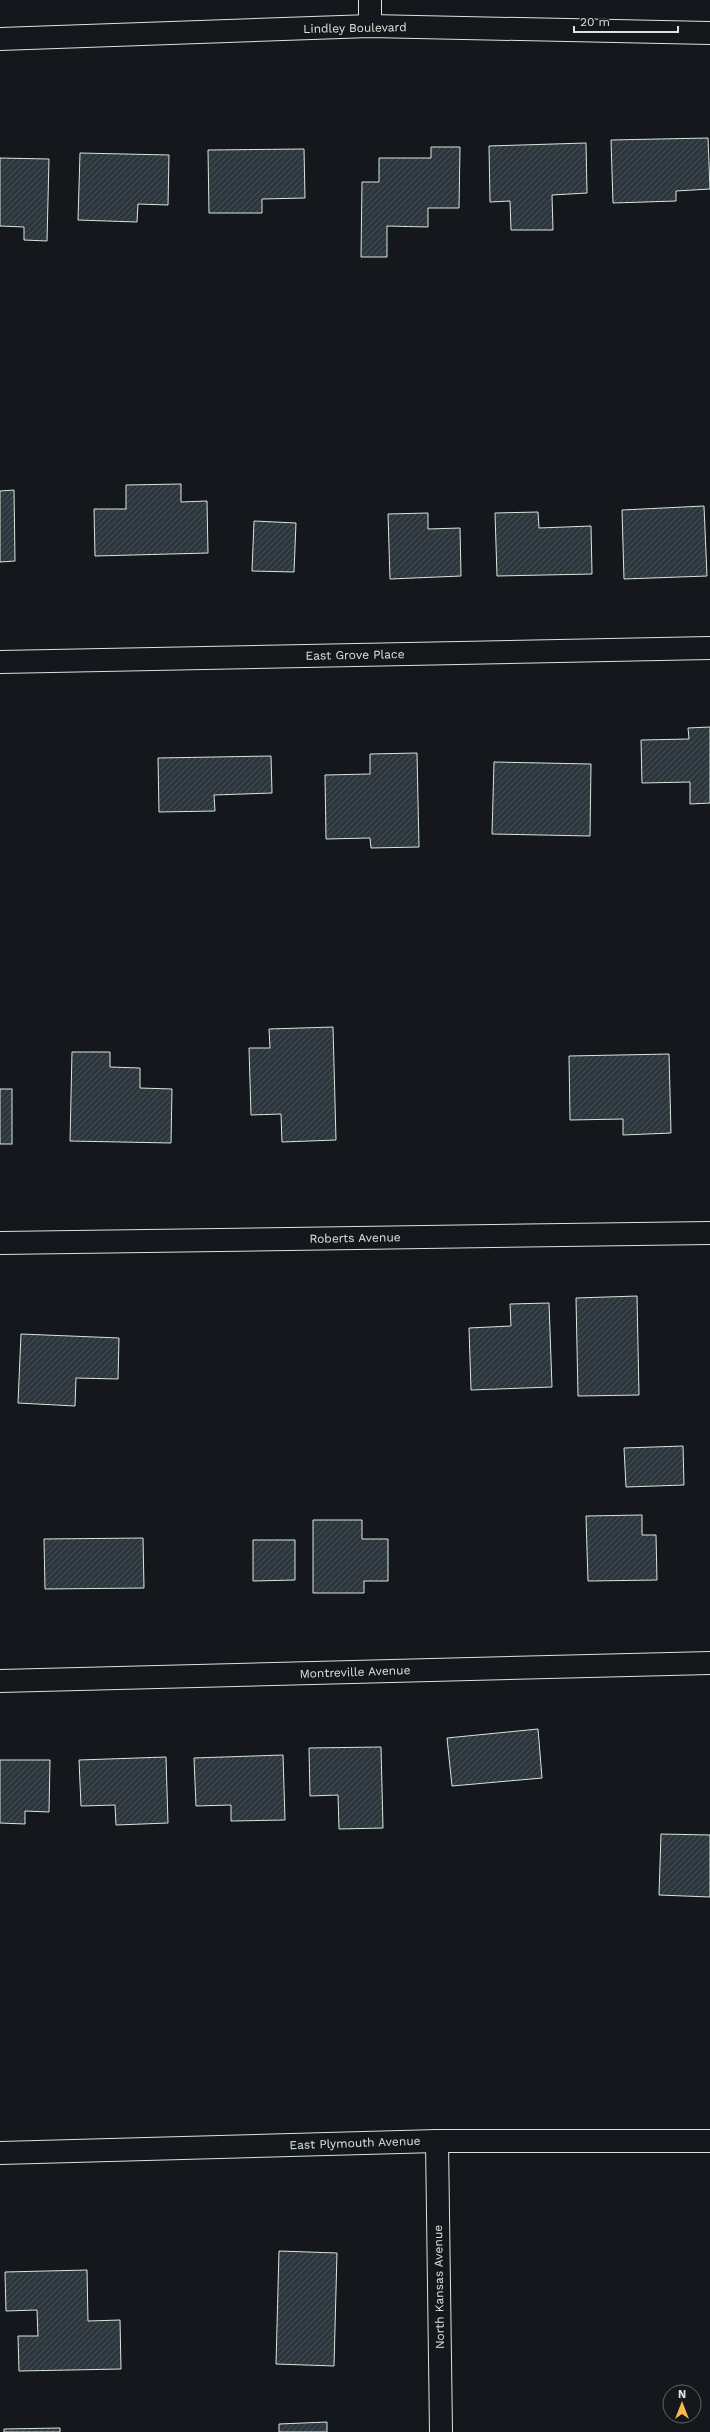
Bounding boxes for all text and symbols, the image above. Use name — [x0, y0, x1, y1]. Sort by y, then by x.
scale bar — [574, 8, 678, 34]
text: 20 m — [580, 15, 610, 29]
street label: Lindley Boulevard — [303, 20, 407, 36]
street label: East Grove Place — [305, 647, 405, 663]
street label: Roberts Avenue — [309, 1230, 401, 1246]
street label: Montreville Avenue — [299, 1663, 411, 1681]
street label: East Plymouth Avenue — [289, 2134, 421, 2152]
street label: North Kansas Avenue — [431, 2225, 447, 2349]
north arrow — [662, 2384, 702, 2424]
text: N — [678, 2388, 686, 2401]

